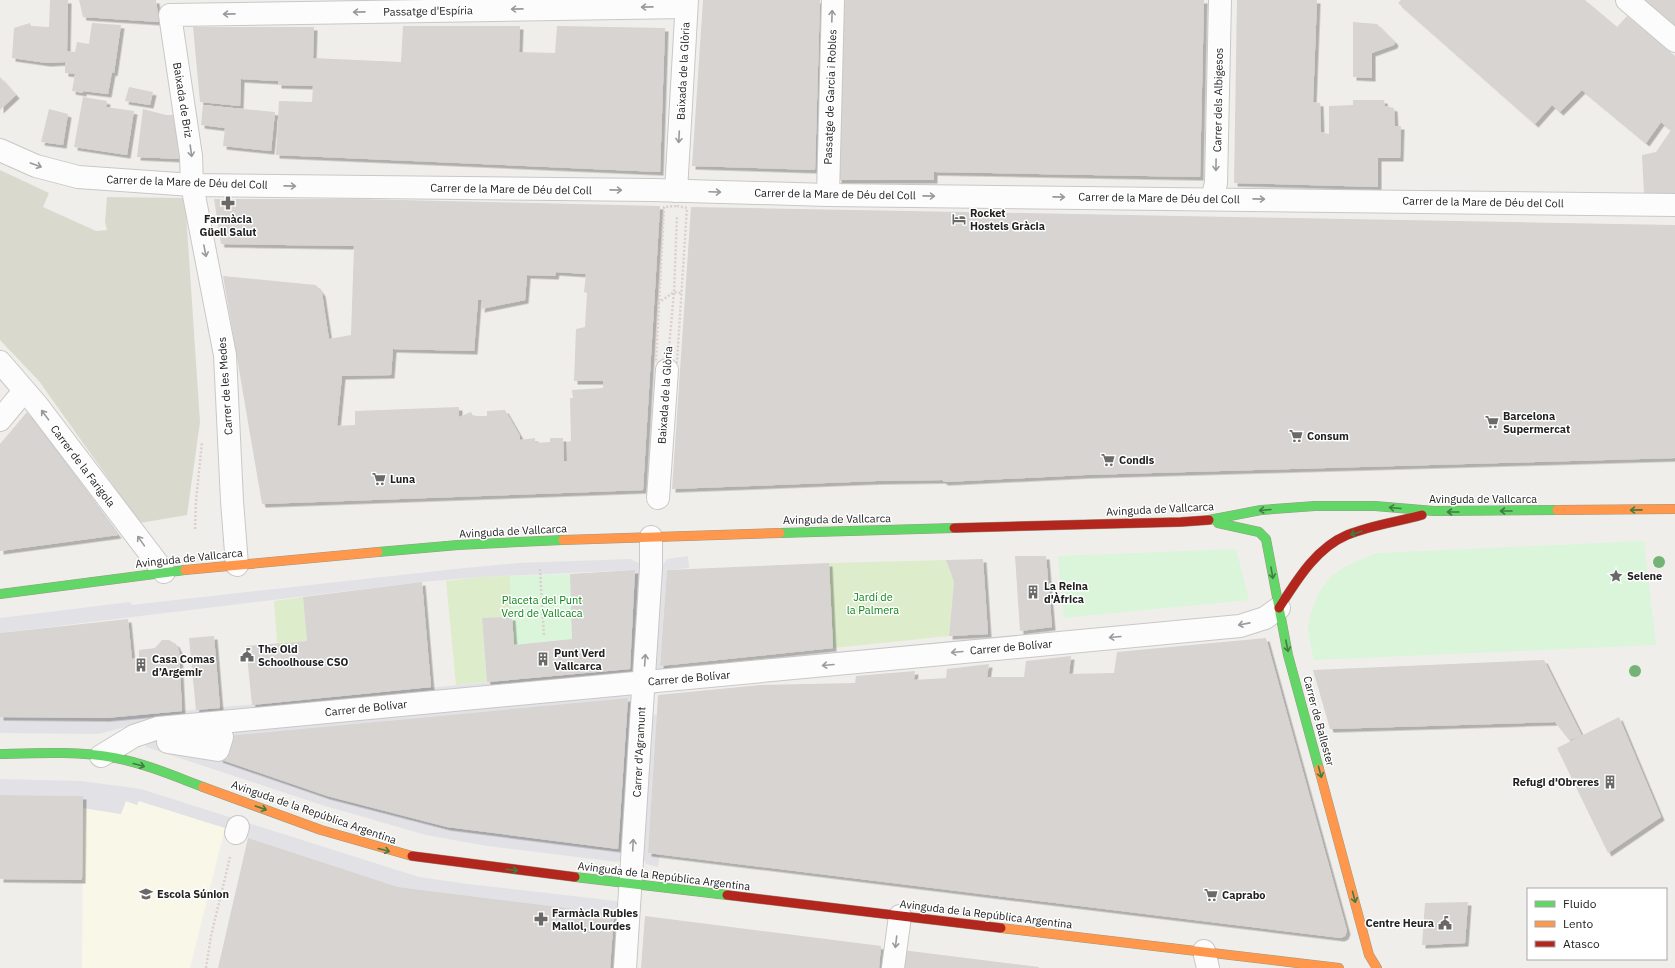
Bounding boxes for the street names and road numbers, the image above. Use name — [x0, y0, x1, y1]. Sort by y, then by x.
street label: Passatge d'Espíria — [383, 3, 473, 19]
street label: Baixada de la Glòria — [673, 22, 693, 120]
street label: Passatge de Garcia i Robles — [821, 29, 839, 165]
street label: Carrer dels Albigesos — [1210, 48, 1226, 152]
street label: Baixada de Briz — [170, 61, 196, 139]
street label: Carrer de la Mare de Déu del Coll — [106, 172, 268, 192]
street label: Carrer de la Mare de Déu del Coll — [430, 181, 592, 197]
street label: Carrer de la Mare de Déu del Coll — [754, 186, 916, 202]
street label: Carrer de la Mare de Déu del Coll — [1078, 190, 1240, 206]
street label: Carrer de la Mare de Déu del Coll — [1402, 194, 1564, 210]
street label: Carrer de les Medes — [215, 337, 235, 435]
street label: Baixada de la Glòria — [655, 345, 675, 444]
street label: Carrer de la Farigola — [48, 422, 118, 510]
street label: Avinguda de Vallcarca — [1429, 492, 1537, 506]
street label: Avinguda de Vallcarca — [1106, 499, 1214, 519]
street label: Avinguda de Vallcarca — [783, 511, 891, 527]
street label: Avinguda de Vallcarca — [459, 521, 567, 541]
street label: Avinguda de Vallcarca — [135, 545, 244, 571]
street label: Carrer de Bolívar — [969, 636, 1053, 658]
street label: Carrer de Bolívar — [647, 667, 731, 689]
street label: Carrer de Ballester — [1300, 674, 1338, 768]
street label: Carrer de Bolívar — [324, 697, 408, 719]
street label: Carrer d'Agramunt — [630, 706, 648, 798]
street label: Avinguda de la República Argentina — [230, 777, 399, 847]
street label: Avinguda de la República Argentina — [577, 858, 751, 894]
street label: Avinguda de la República Argentina — [899, 896, 1073, 932]

